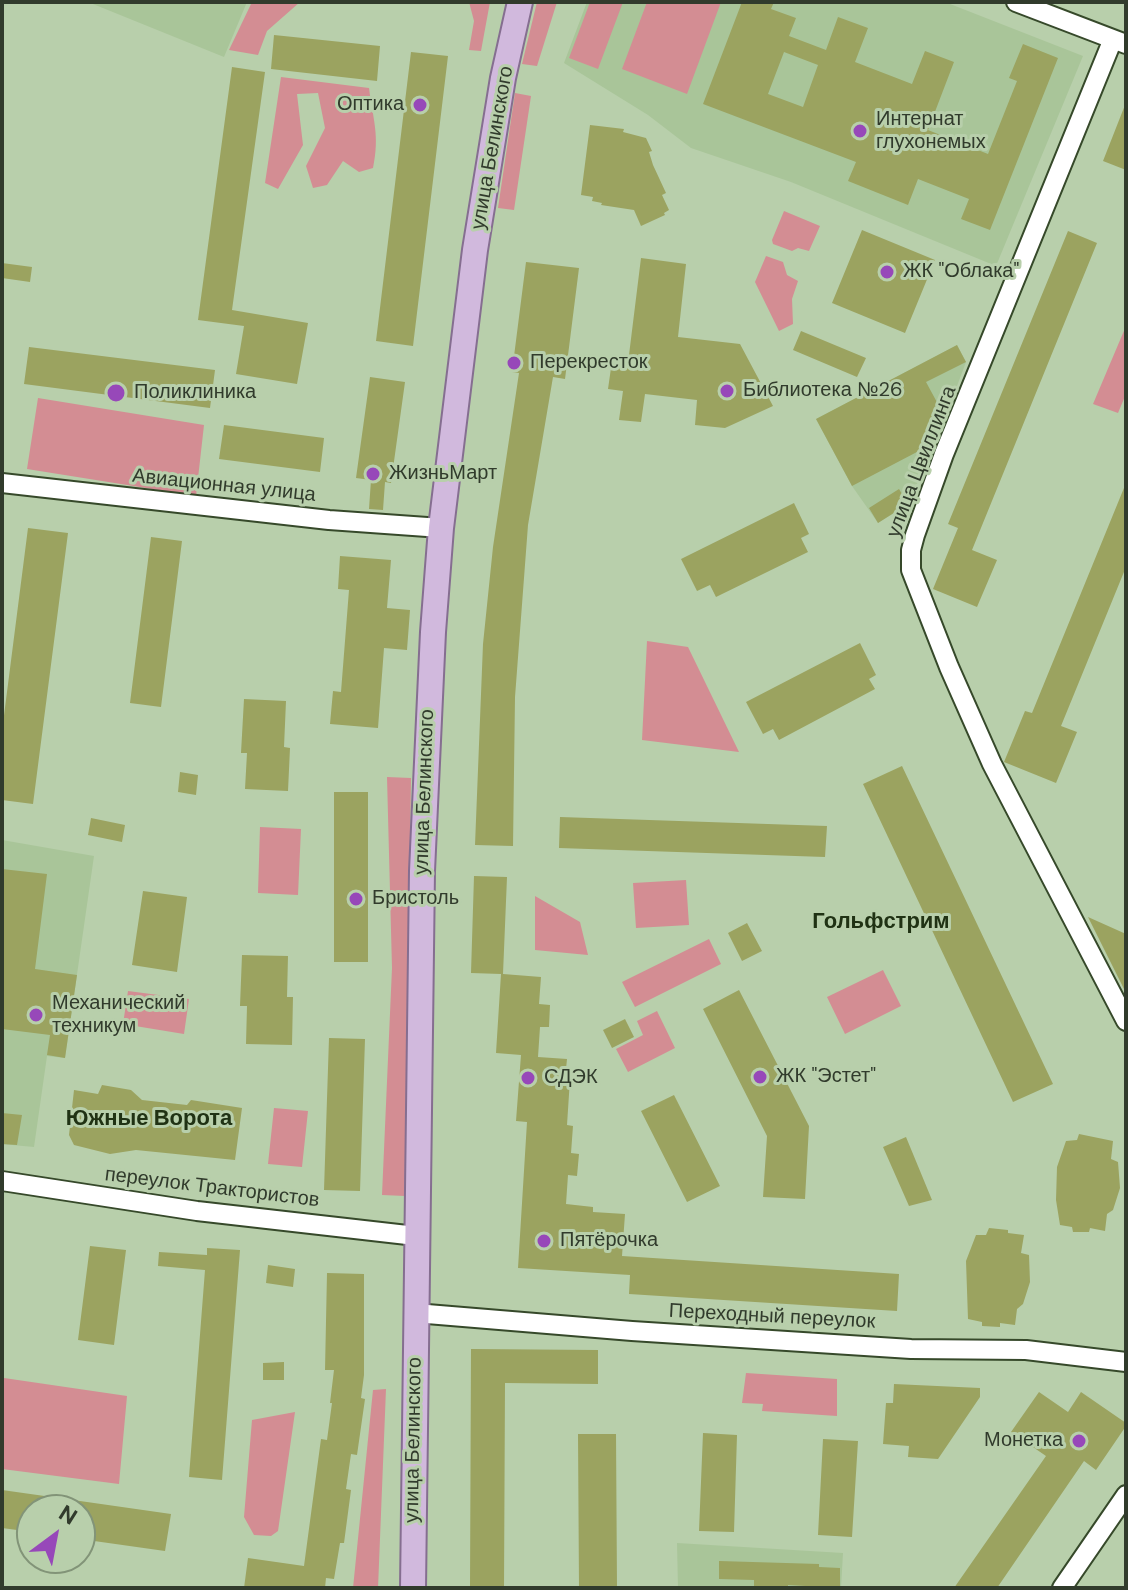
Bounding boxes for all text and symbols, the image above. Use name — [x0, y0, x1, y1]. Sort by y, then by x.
street label: улица Белинского — [467, 64, 519, 232]
place label: Оптика — [337, 93, 404, 117]
marker: Оптика — [411, 96, 429, 114]
place label: Интернат глухонемых — [876, 108, 986, 155]
marker: Интернат глухонемых — [851, 122, 869, 140]
place label: ЖК "Облака" — [903, 260, 1019, 284]
marker: ЖК "Облака" — [878, 263, 896, 281]
place label: Перекресток — [530, 351, 648, 375]
marker: Перекресток — [505, 354, 523, 372]
place label: Библиотека №26 — [743, 379, 903, 403]
place label: Поликлиника — [134, 381, 256, 405]
marker: Поликлиника — [105, 382, 127, 404]
marker: Библиотека №26 — [718, 382, 736, 400]
street label: улица Цвиллинга — [882, 383, 962, 541]
place label: ЖизньМарт — [389, 462, 497, 486]
street label: Авиационная улица — [131, 464, 317, 508]
marker: ЖизньМарт — [364, 465, 382, 483]
street label: улица Белинского — [410, 709, 440, 875]
place label: Бристоль — [372, 887, 459, 911]
marker: Бристоль — [347, 890, 365, 908]
district label: Гольфстрим — [812, 909, 950, 935]
place label: Механический техникум — [52, 992, 185, 1039]
marker: Механический техникум — [27, 1006, 45, 1024]
place label: ЖК "Эстет" — [776, 1065, 876, 1089]
place label: СДЭК — [544, 1066, 598, 1090]
marker: ЖК "Эстет" — [751, 1068, 769, 1086]
marker: СДЭК — [519, 1069, 537, 1087]
district label: Южные Ворота — [66, 1106, 232, 1132]
street label: переулок Трактористов — [103, 1163, 321, 1213]
place label: Пятёрочка — [560, 1229, 658, 1253]
marker: Пятёрочка — [535, 1232, 553, 1250]
street label: Переходный переулок — [668, 1300, 876, 1334]
street label: улица Белинского — [401, 1357, 427, 1523]
place label: Монетка — [984, 1429, 1063, 1453]
marker: Монетка — [1070, 1432, 1088, 1450]
north arrow — [16, 1494, 96, 1574]
text: N — [53, 1498, 82, 1531]

